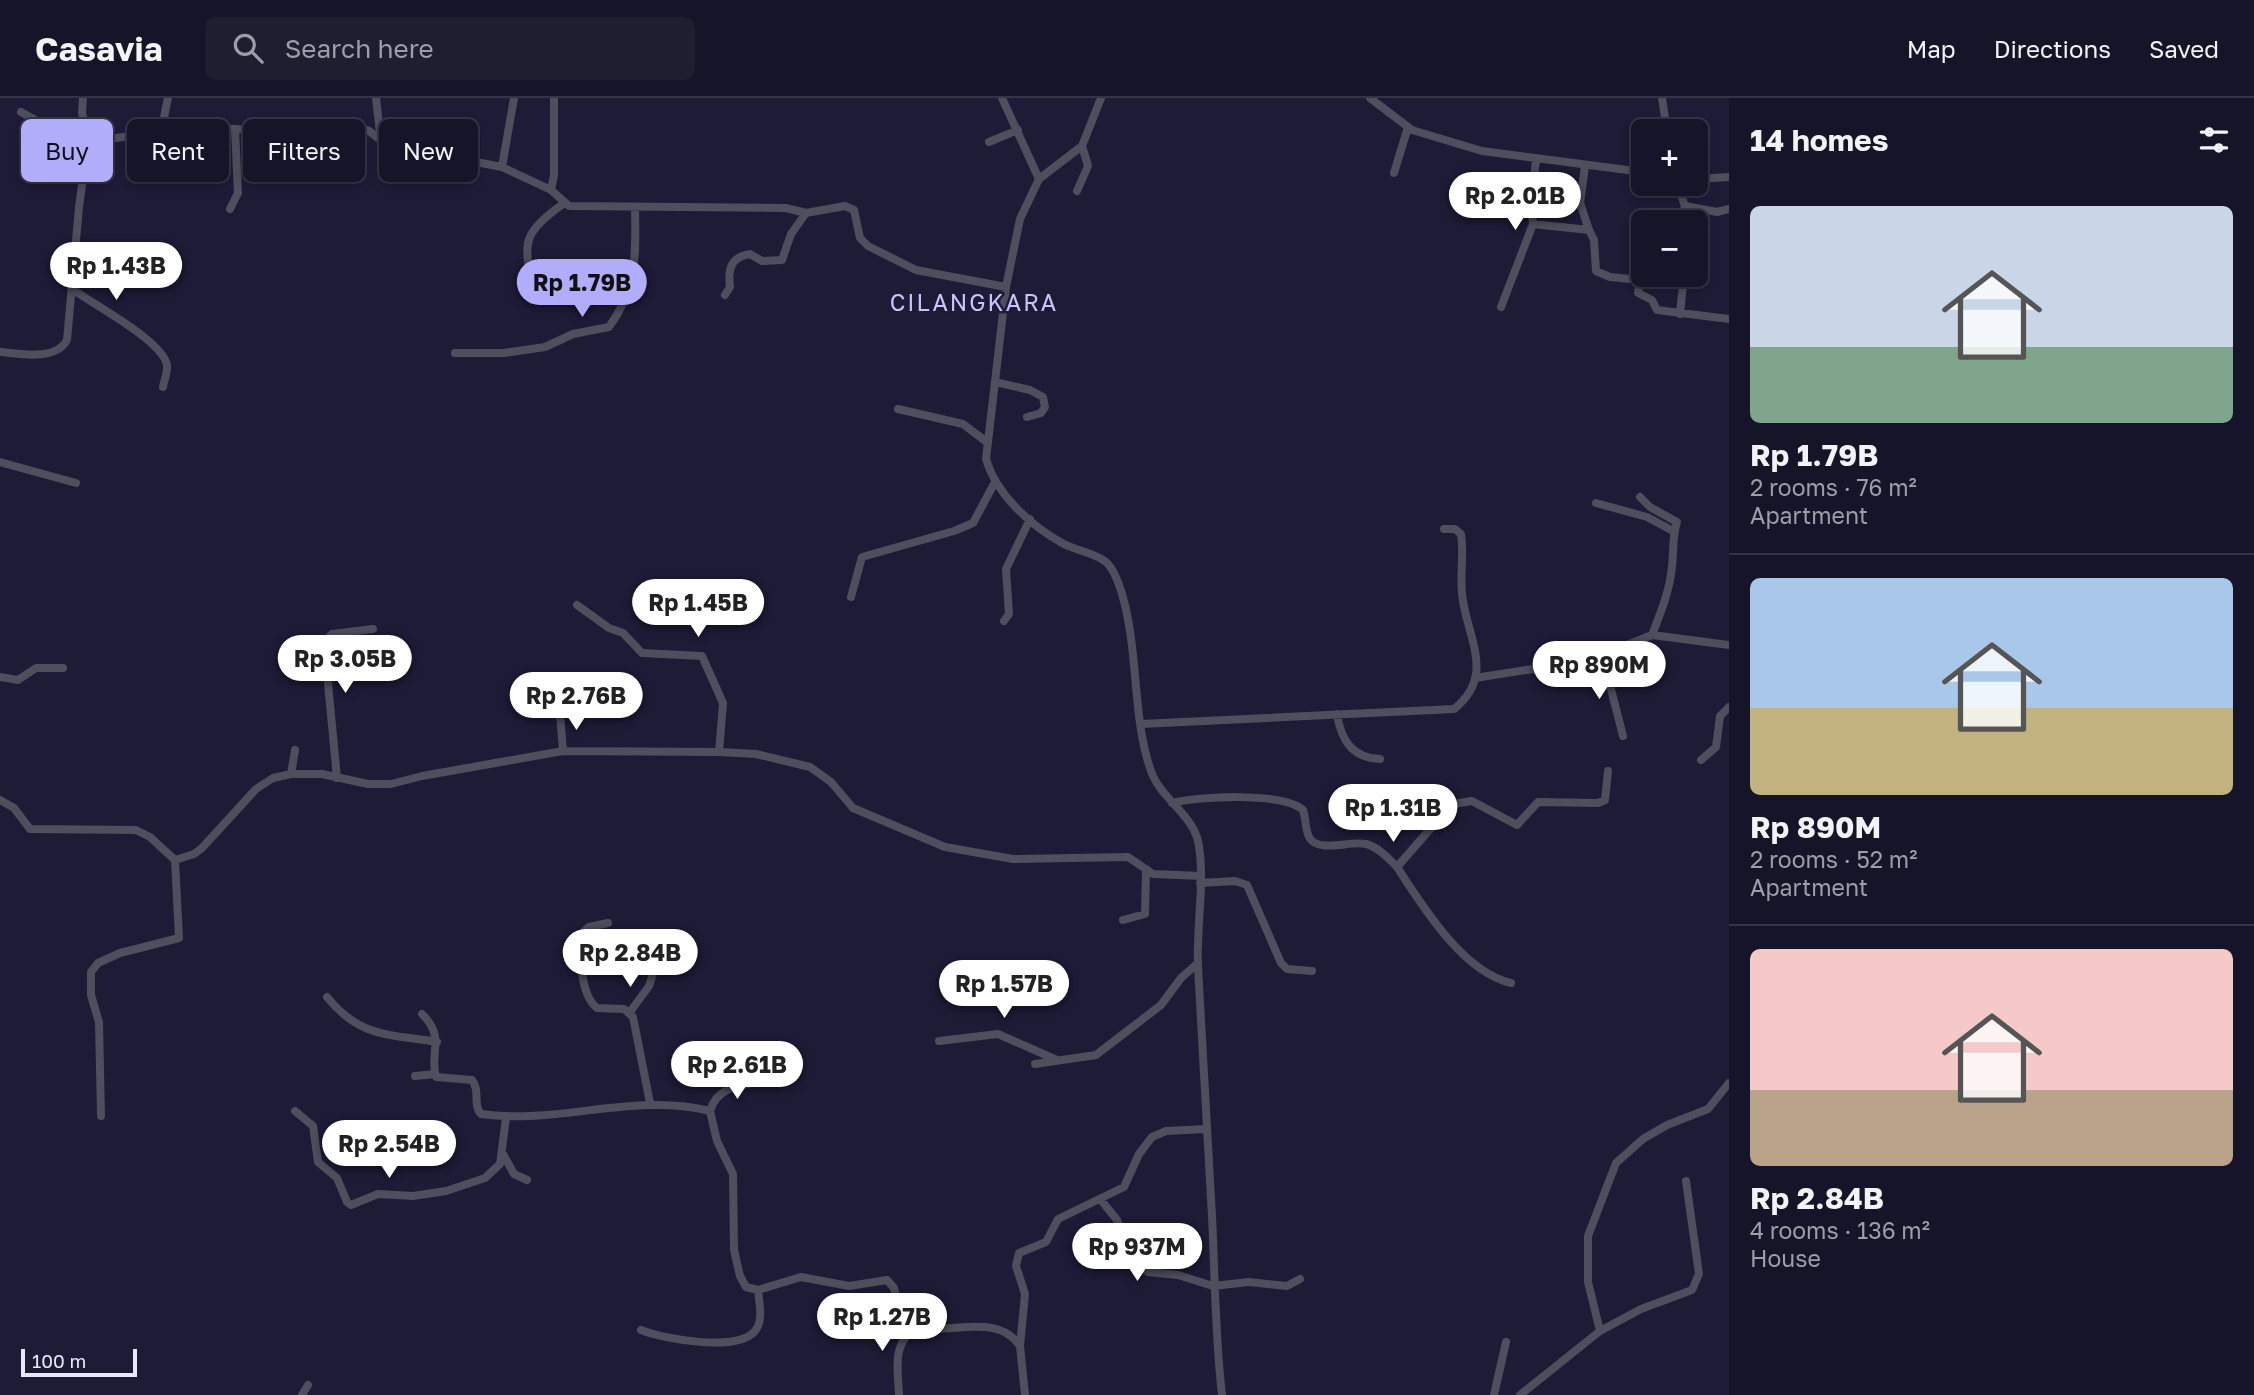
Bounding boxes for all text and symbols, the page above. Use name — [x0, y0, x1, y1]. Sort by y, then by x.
search box — [205, 17, 695, 80]
text: Casavia — [35, 29, 163, 68]
icon: search — [229, 29, 267, 67]
text: Search here — [285, 33, 434, 64]
text: Map — [1907, 34, 1956, 63]
text: Directions — [1994, 34, 2111, 63]
text: Saved — [2149, 34, 2219, 63]
chip: Buy — [21, 119, 113, 182]
chip: Rent — [127, 119, 229, 182]
chip: Filters — [243, 119, 365, 182]
chip: New — [379, 119, 478, 182]
map controls — [1631, 119, 1708, 287]
button: + — [1631, 119, 1708, 196]
icon: filters — [2195, 121, 2233, 159]
text: 14 homes — [1750, 122, 1889, 158]
pin: Rp 2.01B — [1443, 172, 1587, 232]
text: Rp 2.01B — [1465, 181, 1565, 209]
button: − — [1631, 210, 1708, 287]
pin: Rp 1.43B — [44, 242, 188, 302]
text: Rp 1.43B — [66, 251, 166, 279]
icon: home — [1929, 252, 2055, 378]
pin: Rp 1.79B — [510, 260, 654, 319]
text: Rp 1.79B — [533, 268, 631, 296]
district label: CILANGKARA — [890, 288, 1058, 316]
text: Rp 1.79B — [1750, 437, 1878, 473]
text: 2 rooms · 76 m² — [1750, 473, 1917, 501]
text: Apartment — [1750, 501, 1868, 529]
pin: Rp 1.45B — [626, 580, 770, 639]
text: Rp 1.45B — [648, 588, 748, 616]
icon: home — [1929, 624, 2055, 750]
pin: Rp 3.05B — [273, 636, 417, 695]
pin: Rp 890M — [1534, 642, 1664, 701]
text: Rp 3.05B — [294, 644, 396, 672]
text: Rp 890M — [1549, 650, 1649, 678]
pin: Rp 2.76B — [504, 672, 648, 732]
text: Rp 2.76B — [526, 681, 626, 709]
pin: Rp 1.31B — [1321, 784, 1465, 844]
text: Rp 1.31B — [1344, 793, 1442, 821]
text: Rp 890M — [1750, 809, 1881, 845]
text: 2 rooms · 52 m² — [1750, 845, 1917, 873]
text: Apartment — [1750, 873, 1868, 901]
pin: Rp 2.84B — [558, 930, 702, 989]
text: Rp 2.84B — [579, 938, 681, 966]
pin: Rp 1.57B — [932, 960, 1076, 1020]
text: Rp 1.57B — [955, 969, 1053, 997]
icon: home — [1929, 995, 2055, 1121]
pin: Rp 2.61B — [665, 1042, 809, 1101]
text: Rp 2.61B — [687, 1050, 787, 1078]
pin: Rp 2.54B — [317, 1121, 461, 1180]
text: Rp 2.54B — [338, 1129, 440, 1157]
text: Rp 2.84B — [1750, 1180, 1884, 1216]
text: 4 rooms · 136 m² — [1750, 1216, 1930, 1244]
pin: Rp 937M — [1072, 1224, 1202, 1283]
text: Rp 937M — [1088, 1232, 1186, 1260]
text: House — [1750, 1244, 1821, 1272]
pin: Rp 1.27B — [810, 1294, 954, 1353]
text: Rp 1.27B — [833, 1302, 931, 1330]
scale bar — [21, 1346, 136, 1378]
text: 100 m — [32, 1349, 86, 1372]

